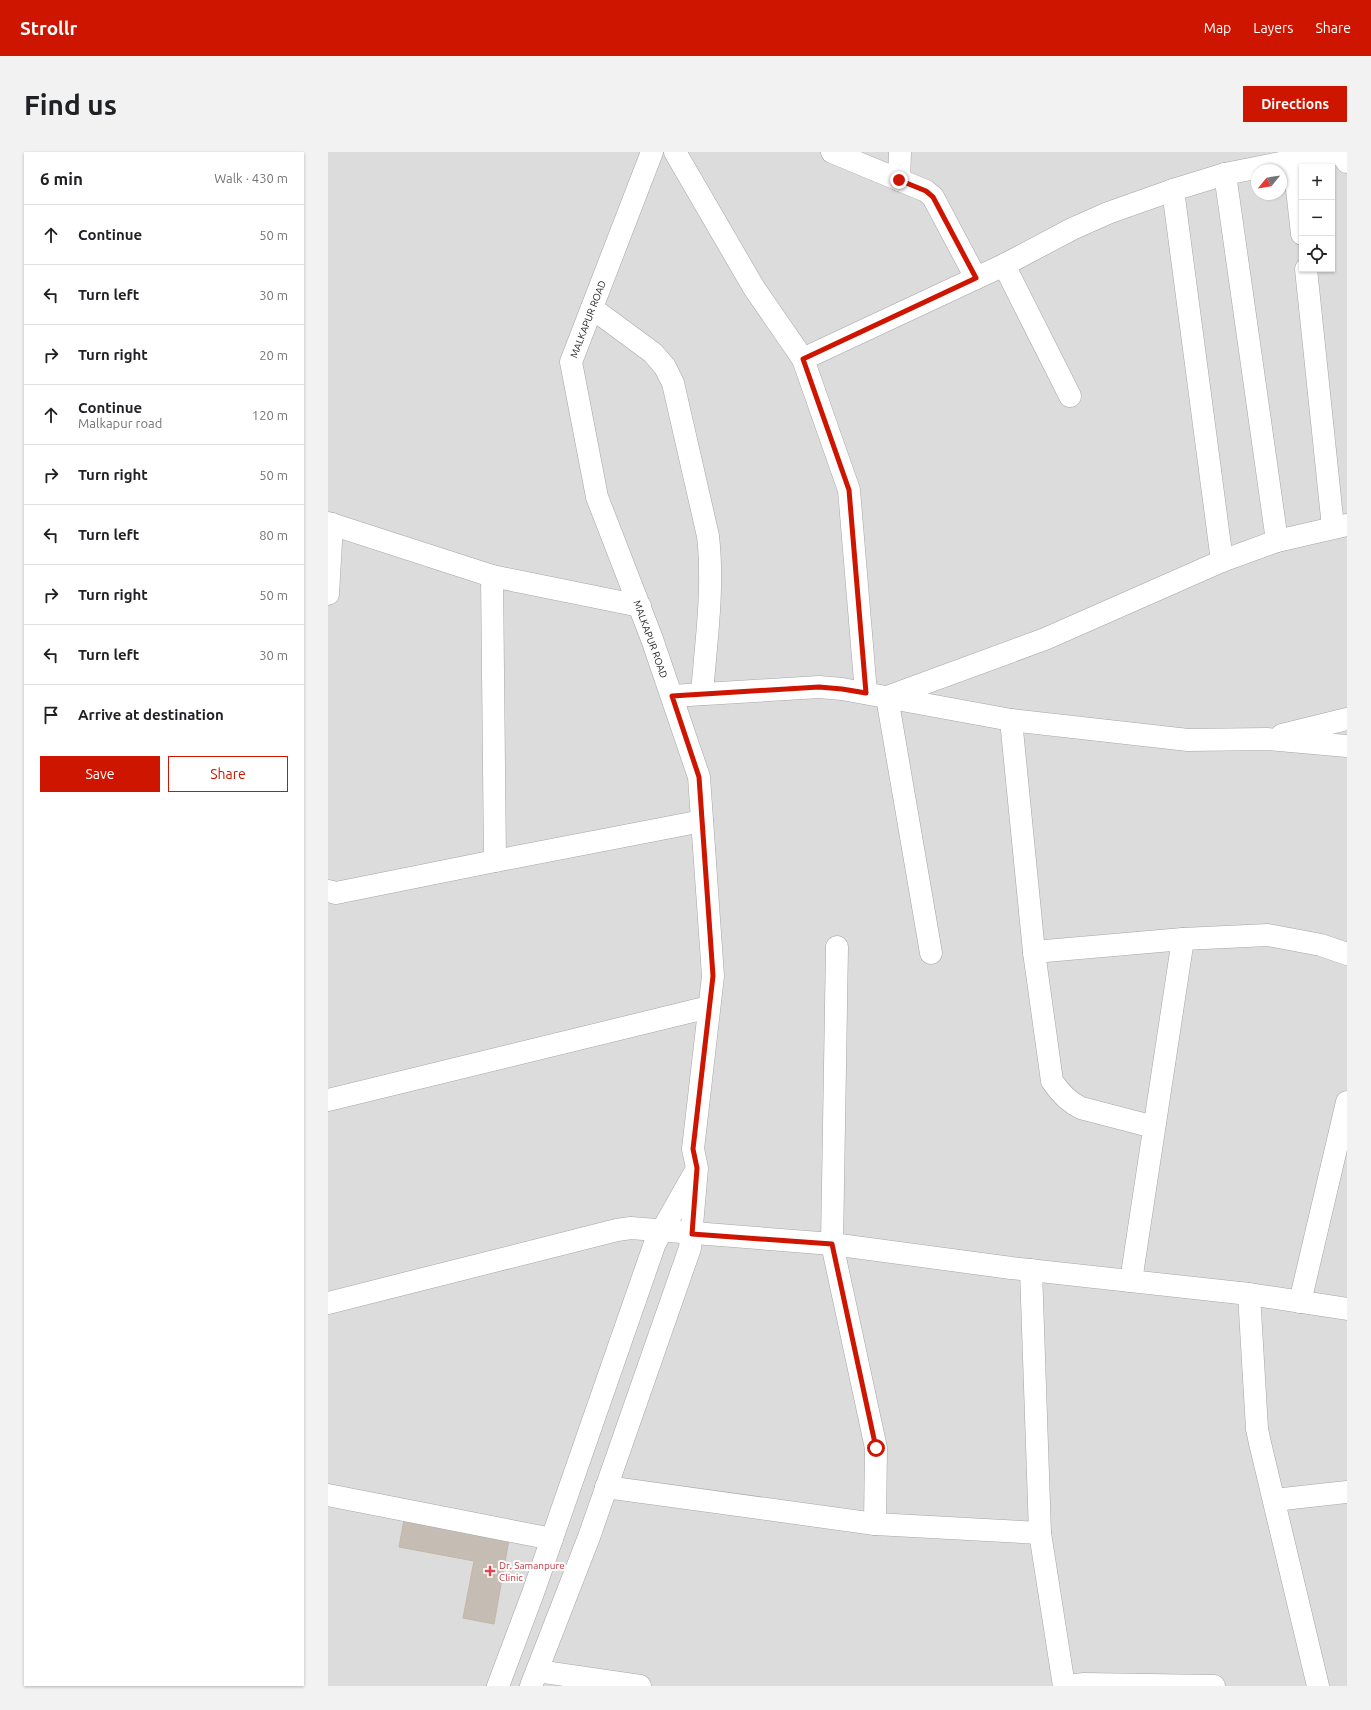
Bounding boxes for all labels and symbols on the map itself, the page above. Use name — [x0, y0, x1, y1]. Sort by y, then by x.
north arrow — [1251, 164, 1287, 200]
route end — [890, 171, 908, 189]
street label: MALKAPUR ROAD — [568, 279, 608, 359]
street label: MALKAPUR ROAD — [631, 599, 670, 680]
route start — [867, 1439, 885, 1457]
place label: Dr. Samanpure Clinic — [499, 1560, 565, 1583]
marker: Dr. Samanpure Clinic — [484, 1565, 496, 1577]

